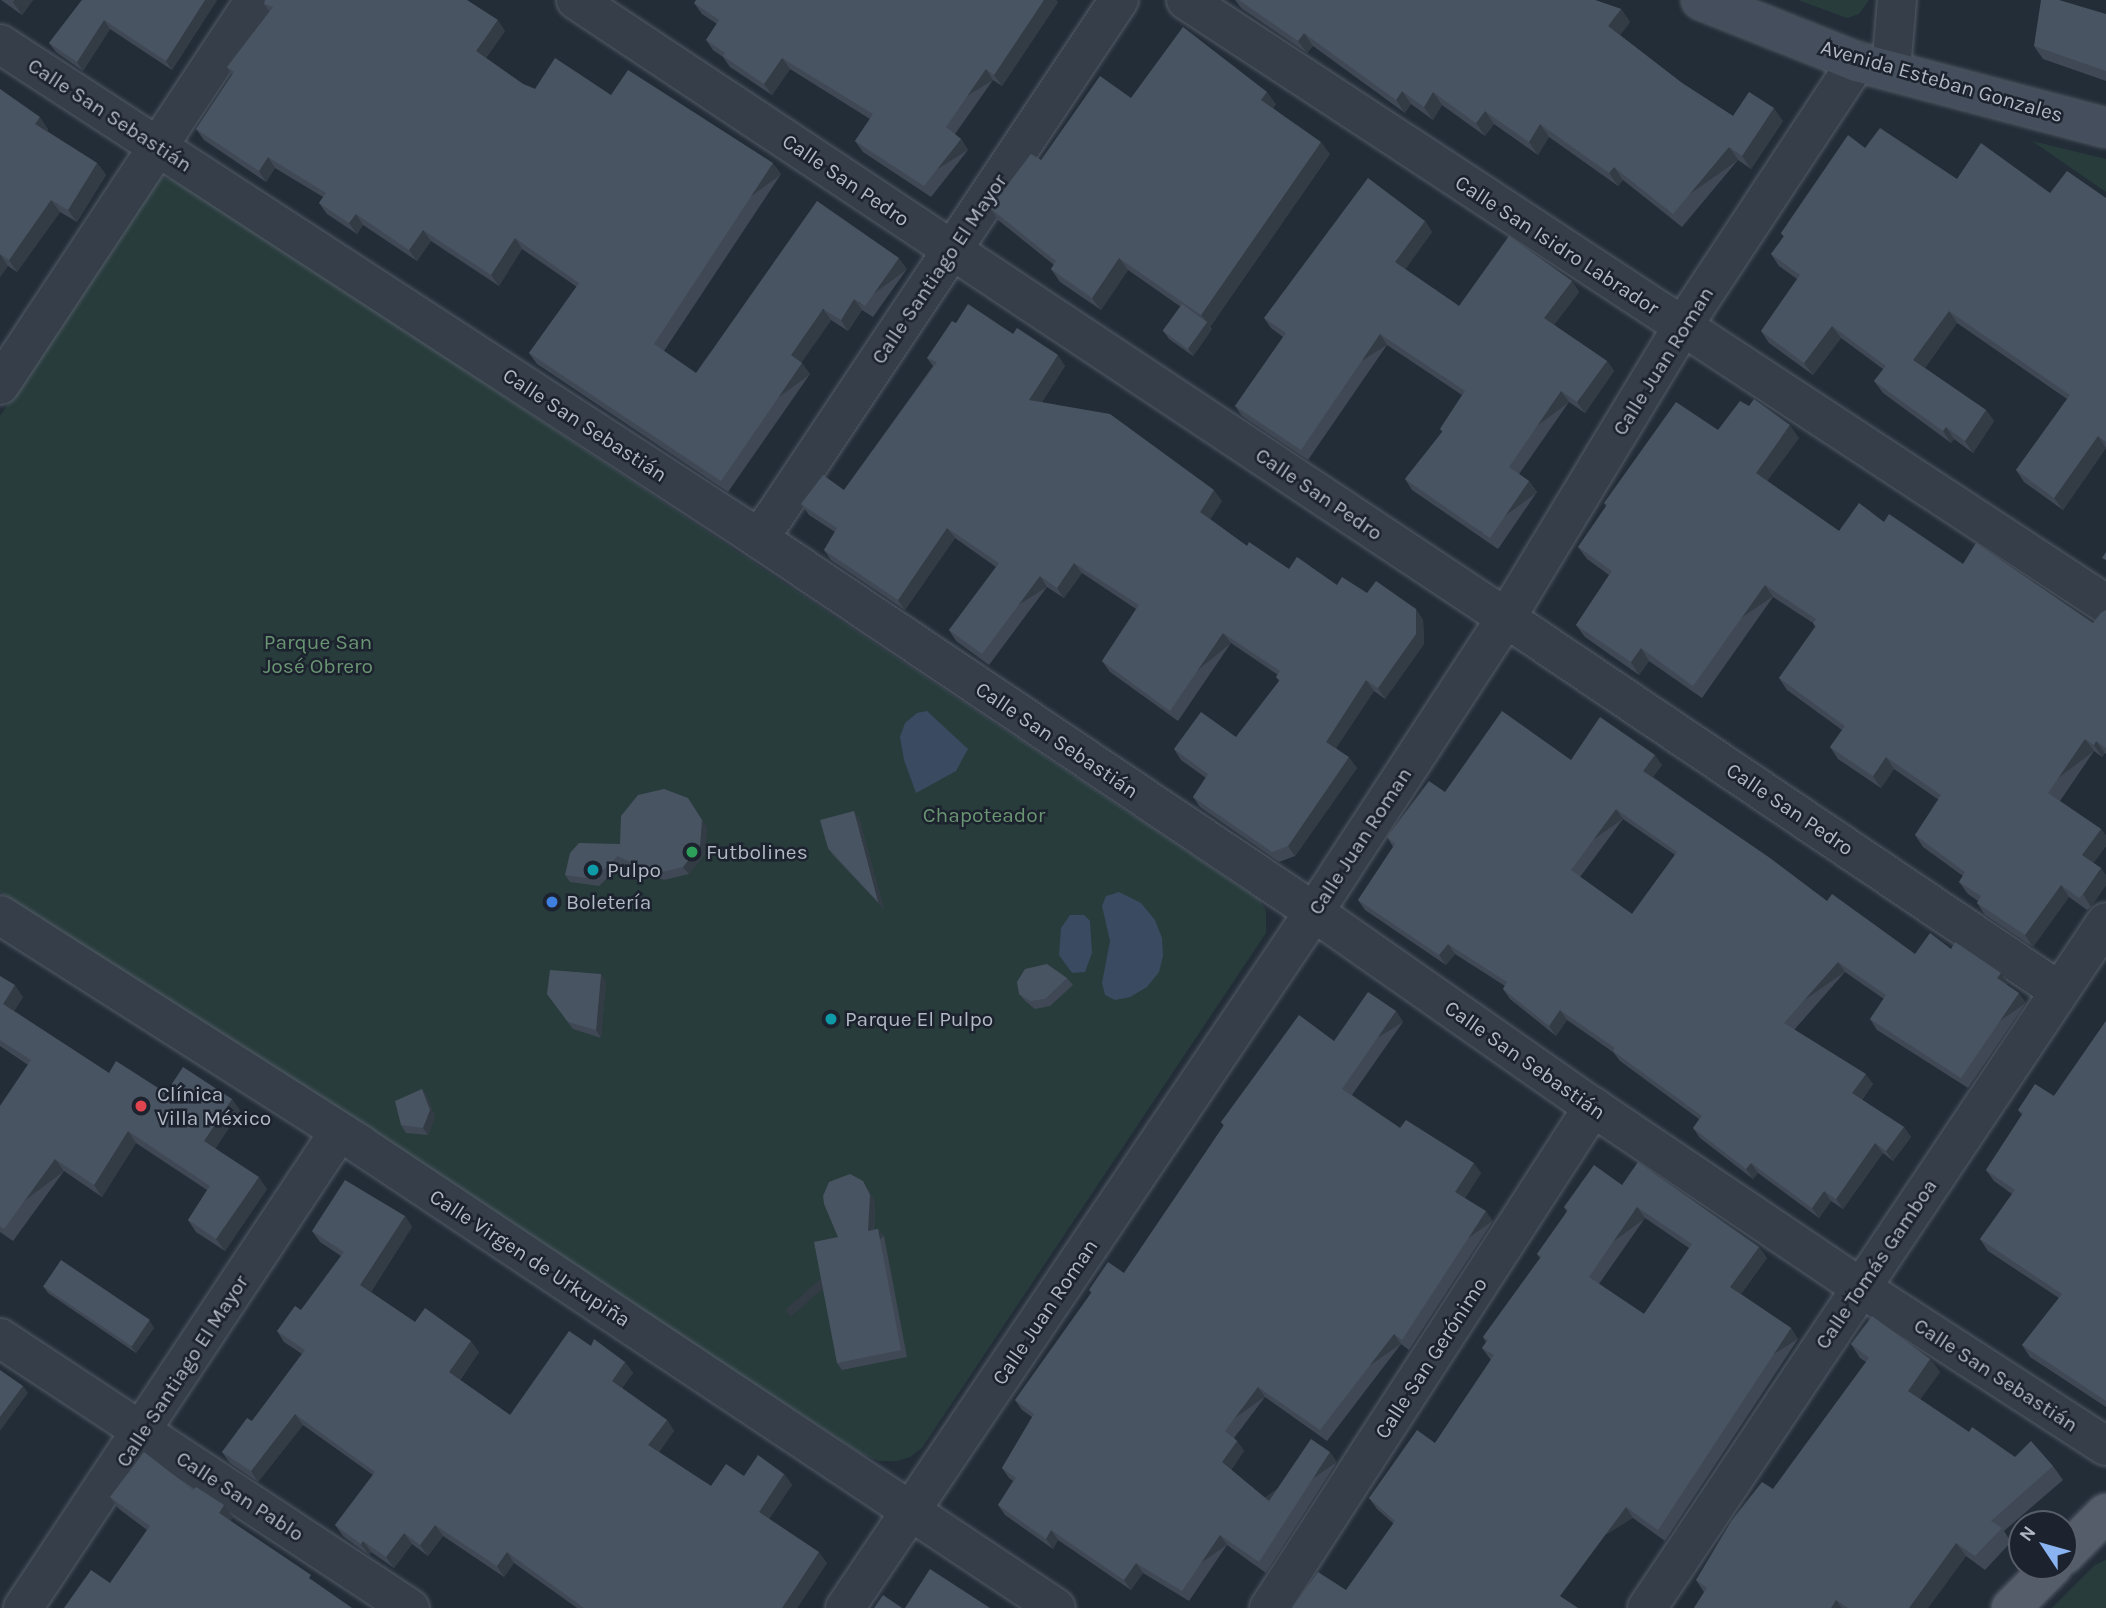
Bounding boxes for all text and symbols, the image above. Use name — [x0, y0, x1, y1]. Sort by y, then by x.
street label: Avenida Esteban Gonzales — [1818, 34, 2066, 128]
street label: Calle San Sebastián — [23, 52, 197, 178]
street label: Calle San Pedro — [778, 128, 914, 232]
street label: Calle Santiago El Mayor — [866, 169, 1012, 369]
street label: Calle San Isidro Labrador — [1450, 170, 1664, 320]
street label: Calle Juan Roman — [1607, 282, 1719, 440]
street label: Calle San Sebastián — [498, 362, 672, 488]
street label: Calle San Pedro — [1251, 442, 1387, 546]
park label: Parque San José Obrero — [263, 629, 373, 679]
street label: Calle San Sebastián — [971, 676, 1143, 804]
street label: Calle San Pedro — [1722, 757, 1858, 861]
street label: Calle Juan Roman — [1303, 763, 1417, 919]
park label: Chapoteador — [923, 802, 1045, 828]
place label: Futbolines — [706, 839, 808, 865]
marker: Futbolines — [684, 844, 700, 860]
place label: Pulpo — [607, 857, 661, 883]
marker: Pulpo — [585, 862, 601, 878]
place label: Boletería — [566, 889, 651, 915]
marker: Boletería — [544, 894, 560, 910]
street label: Calle San Sebastián — [1440, 995, 1610, 1125]
place label: Parque El Pulpo — [845, 1006, 993, 1032]
marker: Parque El Pulpo — [823, 1011, 839, 1027]
place label: Clínica Villa México — [157, 1081, 271, 1131]
marker: Clínica Villa México — [131, 1096, 151, 1116]
street label: Calle Tomás Gamboa — [1810, 1174, 1942, 1354]
street label: Calle Virgen de Urkupiña — [425, 1184, 635, 1332]
street label: Calle Juan Roman — [987, 1234, 1103, 1390]
street label: Calle Santiago El Mayor — [110, 1270, 254, 1472]
street label: Calle San Gerónimo — [1369, 1273, 1493, 1443]
street label: Calle San Sebastián — [1909, 1312, 2083, 1438]
street label: Calle San Pablo — [172, 1445, 308, 1547]
north arrow — [2008, 1510, 2078, 1580]
text: N — [2015, 1522, 2041, 1546]

